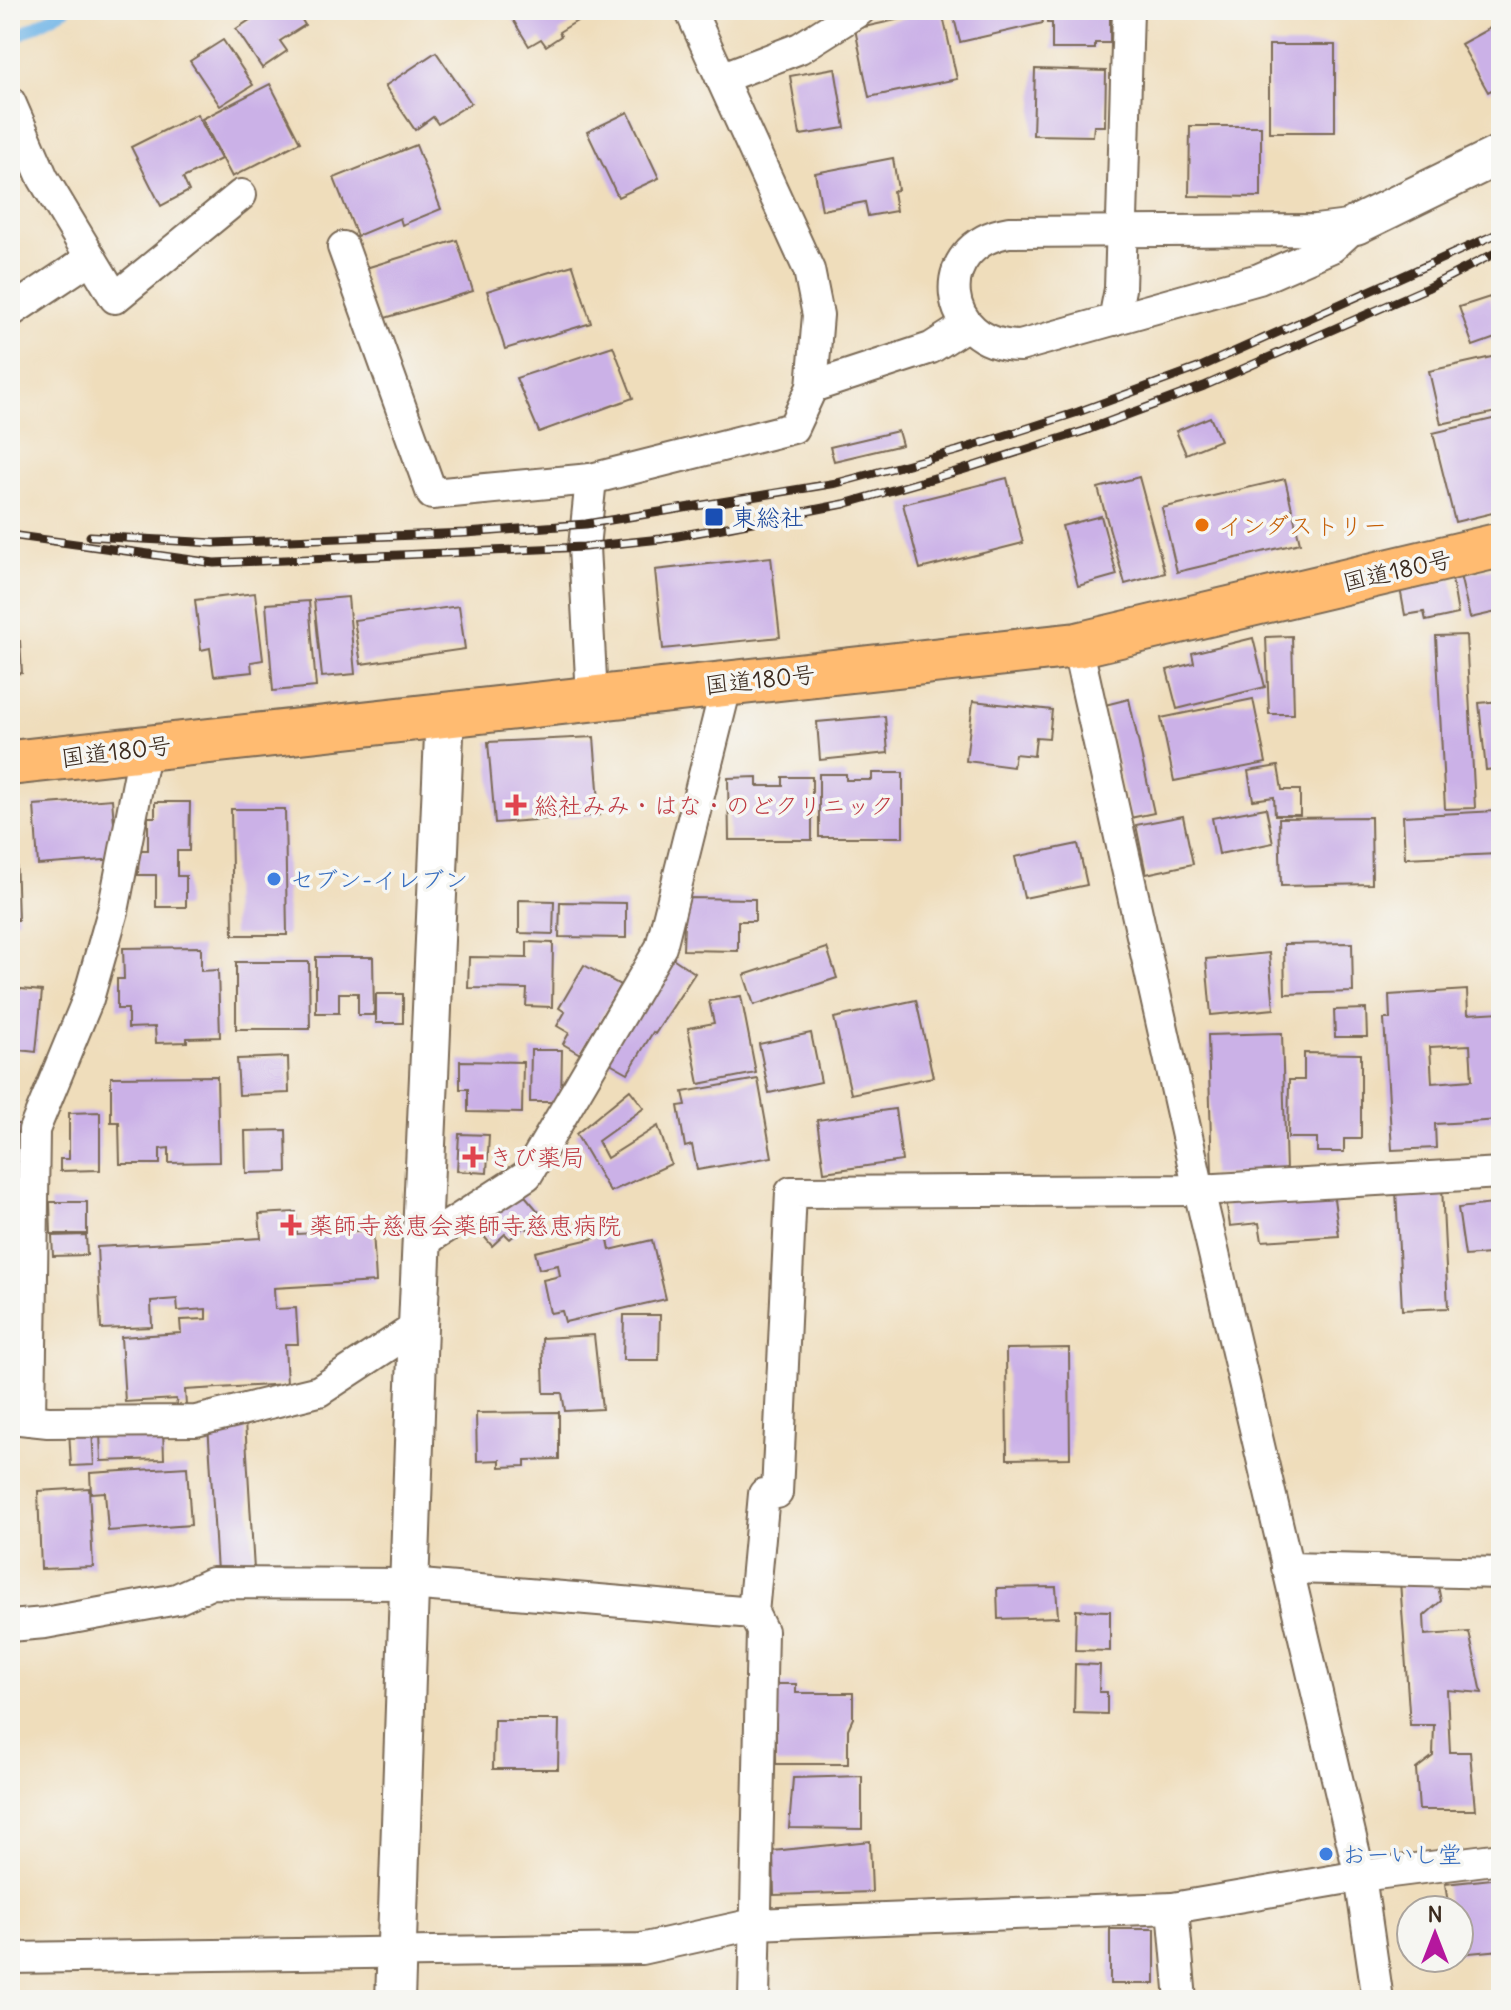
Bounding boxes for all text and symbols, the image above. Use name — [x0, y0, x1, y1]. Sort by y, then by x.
place label: 東総社 — [732, 502, 804, 532]
marker: 東総社 — [703, 506, 725, 528]
place label: インダストリー — [1218, 510, 1387, 540]
marker: インダストリー — [1193, 516, 1211, 534]
street label: 国道180号 — [1339, 543, 1455, 597]
street label: 国道180号 — [703, 658, 817, 700]
street label: 国道180号 — [59, 729, 173, 773]
place label: 総社みみ・はな・のどクリニック — [534, 790, 894, 820]
marker: 総社みみ・はな・のどクリニック — [505, 794, 527, 816]
place label: セブン-イレブン — [290, 864, 468, 894]
marker: セブン-イレブン — [265, 870, 283, 888]
place label: きび薬局 — [489, 1142, 585, 1172]
marker: きび薬局 — [464, 1148, 482, 1166]
place label: 薬師寺慈恵会薬師寺慈恵病院 — [309, 1210, 621, 1240]
marker: 薬師寺慈恵会薬師寺慈恵病院 — [280, 1214, 302, 1236]
place label: おーいし堂 — [1342, 1839, 1462, 1869]
marker: おーいし堂 — [1317, 1845, 1335, 1863]
north arrow — [1395, 1894, 1475, 1974]
text: N — [1427, 1900, 1443, 1928]

